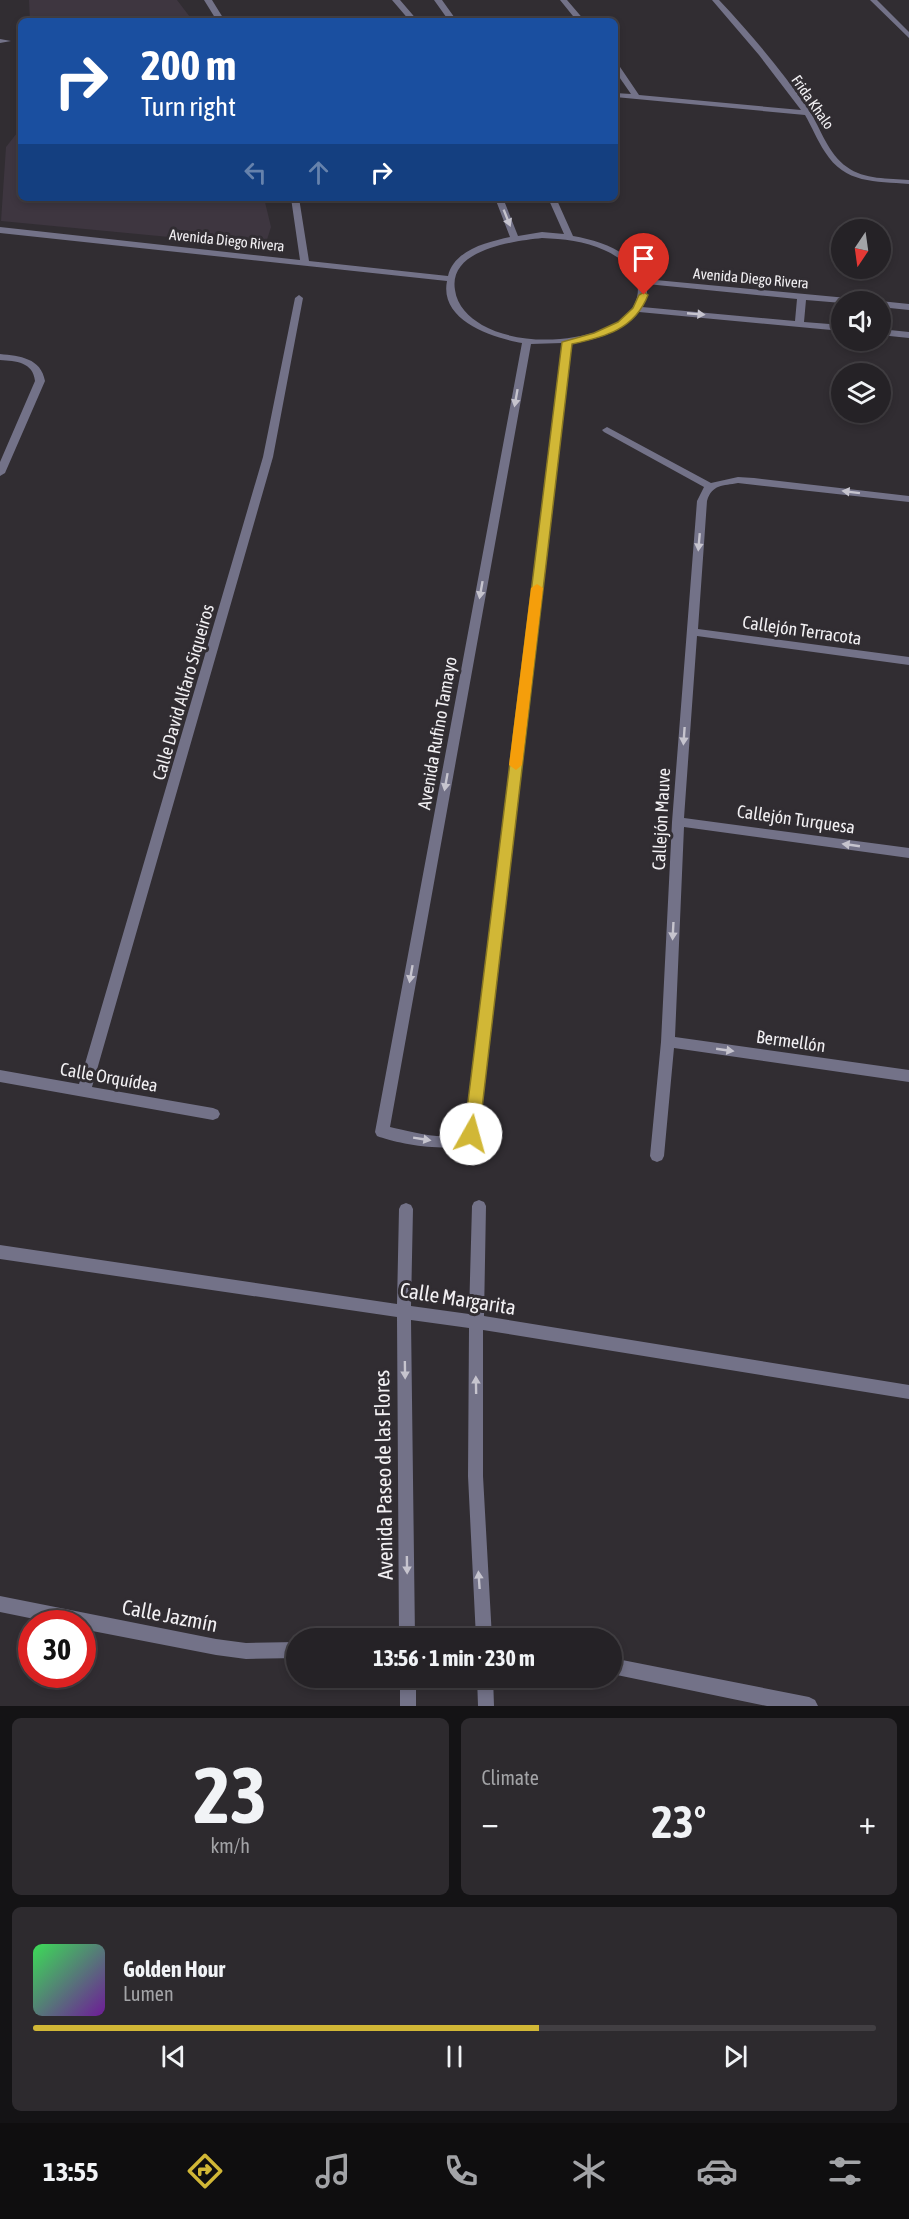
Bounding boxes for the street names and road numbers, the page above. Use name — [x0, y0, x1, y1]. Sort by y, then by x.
street label: Frida Khalo — [788, 72, 838, 132]
street label: Avenida Diego Rivera — [168, 225, 286, 255]
street label: Avenida Diego Rivera — [693, 264, 809, 292]
street label: Calle David Alfaro Siqueiros — [148, 602, 218, 782]
street label: Callejón Terracota — [741, 611, 863, 649]
street label: Avenida Rufino Tamayo — [413, 655, 461, 811]
street label: Callejón Mauve — [648, 767, 674, 871]
street label: Callejón Turquesa — [736, 800, 856, 838]
street label: Bermellón — [755, 1026, 827, 1056]
street label: Calle Orquídea — [59, 1058, 159, 1096]
street label: Calle Margarita — [398, 1277, 518, 1319]
street label: Avenida Paseo de las Flores — [369, 1370, 397, 1580]
street label: Calle Jazmín — [120, 1594, 220, 1636]

